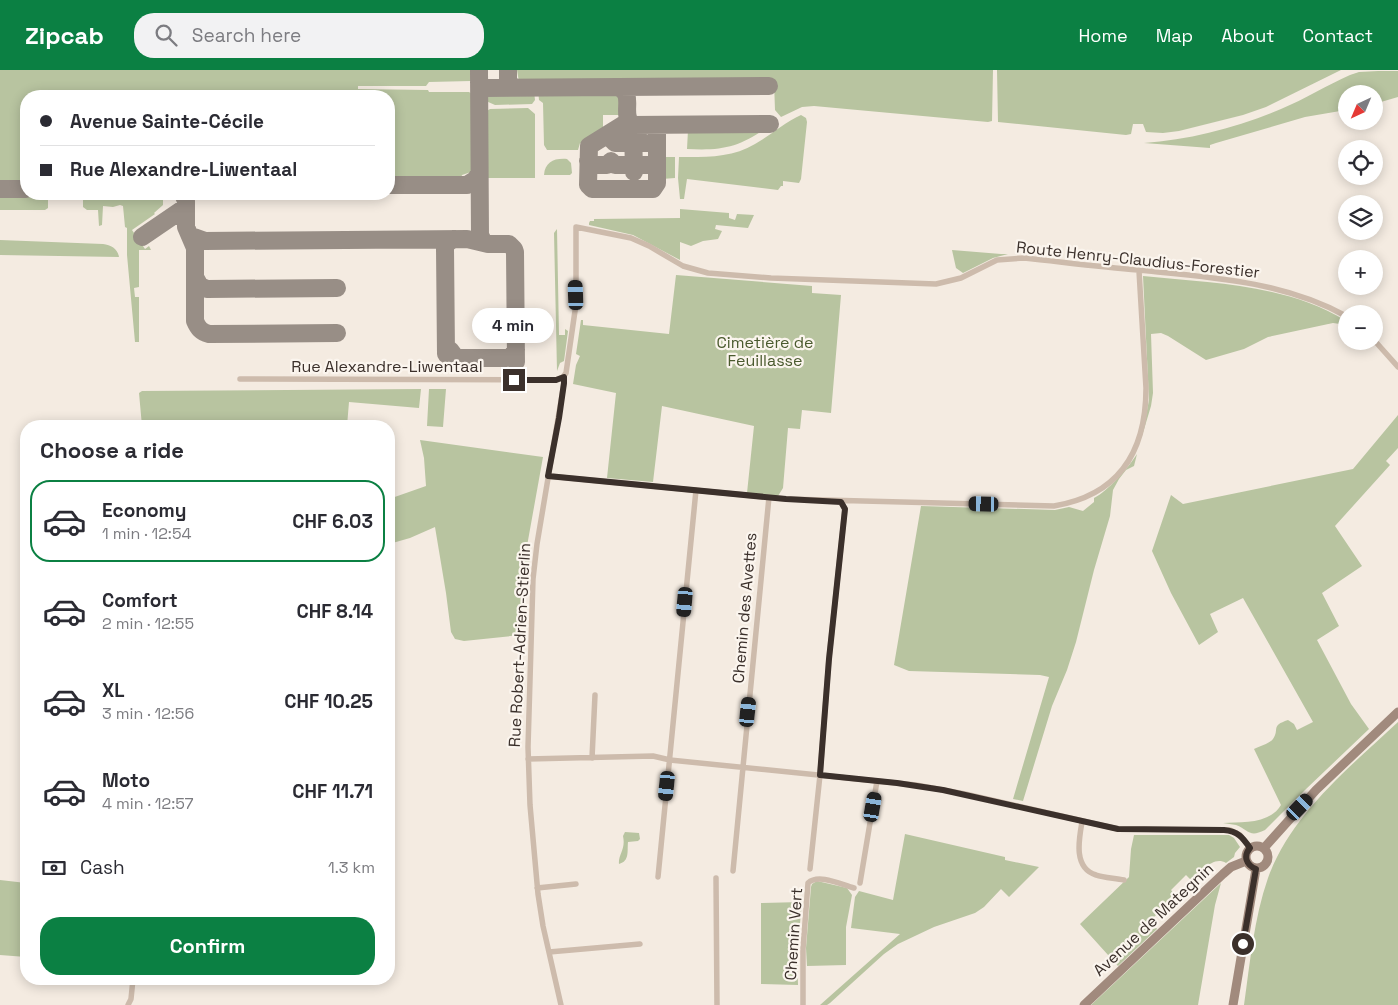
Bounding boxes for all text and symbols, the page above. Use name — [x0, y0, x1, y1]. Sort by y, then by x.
search box — [134, 13, 484, 58]
text: Zipcab — [25, 20, 104, 51]
icon: search — [152, 21, 180, 49]
text: Search here — [192, 23, 301, 48]
text: Home — [1079, 24, 1128, 47]
text: Map — [1156, 24, 1193, 47]
text: About — [1221, 24, 1275, 47]
text: Contact — [1303, 24, 1373, 47]
north arrow — [1338, 85, 1382, 130]
map controls — [1338, 85, 1383, 350]
text: Avenue Sainte-Cécile — [70, 109, 264, 134]
button: locate — [1338, 140, 1383, 185]
text: Rue Alexandre-Liwentaal — [70, 157, 297, 182]
button: layers — [1338, 195, 1383, 240]
street label: Route Henry-Claudius-Forestier — [1015, 236, 1261, 283]
button: + — [1338, 250, 1383, 295]
car — [567, 280, 584, 310]
button: − — [1338, 305, 1383, 350]
callout: 4 min — [473, 308, 555, 342]
text: 4 min — [492, 315, 534, 336]
park label: Cimetière de Feuillasse — [717, 332, 813, 371]
street label: Rue Alexandre-Liwentaal — [291, 356, 483, 377]
route end — [503, 369, 525, 391]
text: Choose a ride — [40, 436, 184, 464]
car — [968, 496, 999, 512]
text: Economy — [102, 498, 186, 523]
icon: car — [42, 499, 87, 544]
text: CHF 6.03 — [292, 509, 373, 534]
text: 1 min · 12:54 — [102, 523, 191, 544]
street label: Chemin des Avettes — [727, 532, 762, 684]
street label: Rue Robert-Adrien-Stierlin — [504, 542, 535, 748]
car — [676, 586, 693, 618]
text: Comfort — [102, 588, 178, 613]
icon: car — [42, 589, 87, 634]
text: CHF 8.14 — [297, 599, 373, 624]
text: 2 min · 12:55 — [102, 613, 194, 634]
text: XL — [102, 678, 125, 703]
icon: car — [42, 679, 87, 724]
text: CHF 10.25 — [284, 689, 373, 714]
car — [738, 696, 757, 728]
text: 3 min · 12:56 — [102, 703, 194, 724]
text: Moto — [102, 768, 150, 793]
icon: car — [42, 769, 87, 814]
car — [657, 770, 676, 802]
text: CHF 11.71 — [292, 779, 373, 804]
car — [863, 791, 882, 823]
car — [1284, 791, 1315, 823]
text: 4 min · 12:57 — [102, 793, 194, 814]
icon: cash — [40, 854, 68, 882]
text: Cash — [80, 855, 125, 880]
text: 1.3 km — [328, 857, 375, 878]
street label: Avenue de Mategnin — [1089, 858, 1218, 981]
street label: Chemin Vert — [780, 887, 807, 981]
button: Confirm — [40, 917, 375, 975]
route start — [1232, 933, 1254, 955]

